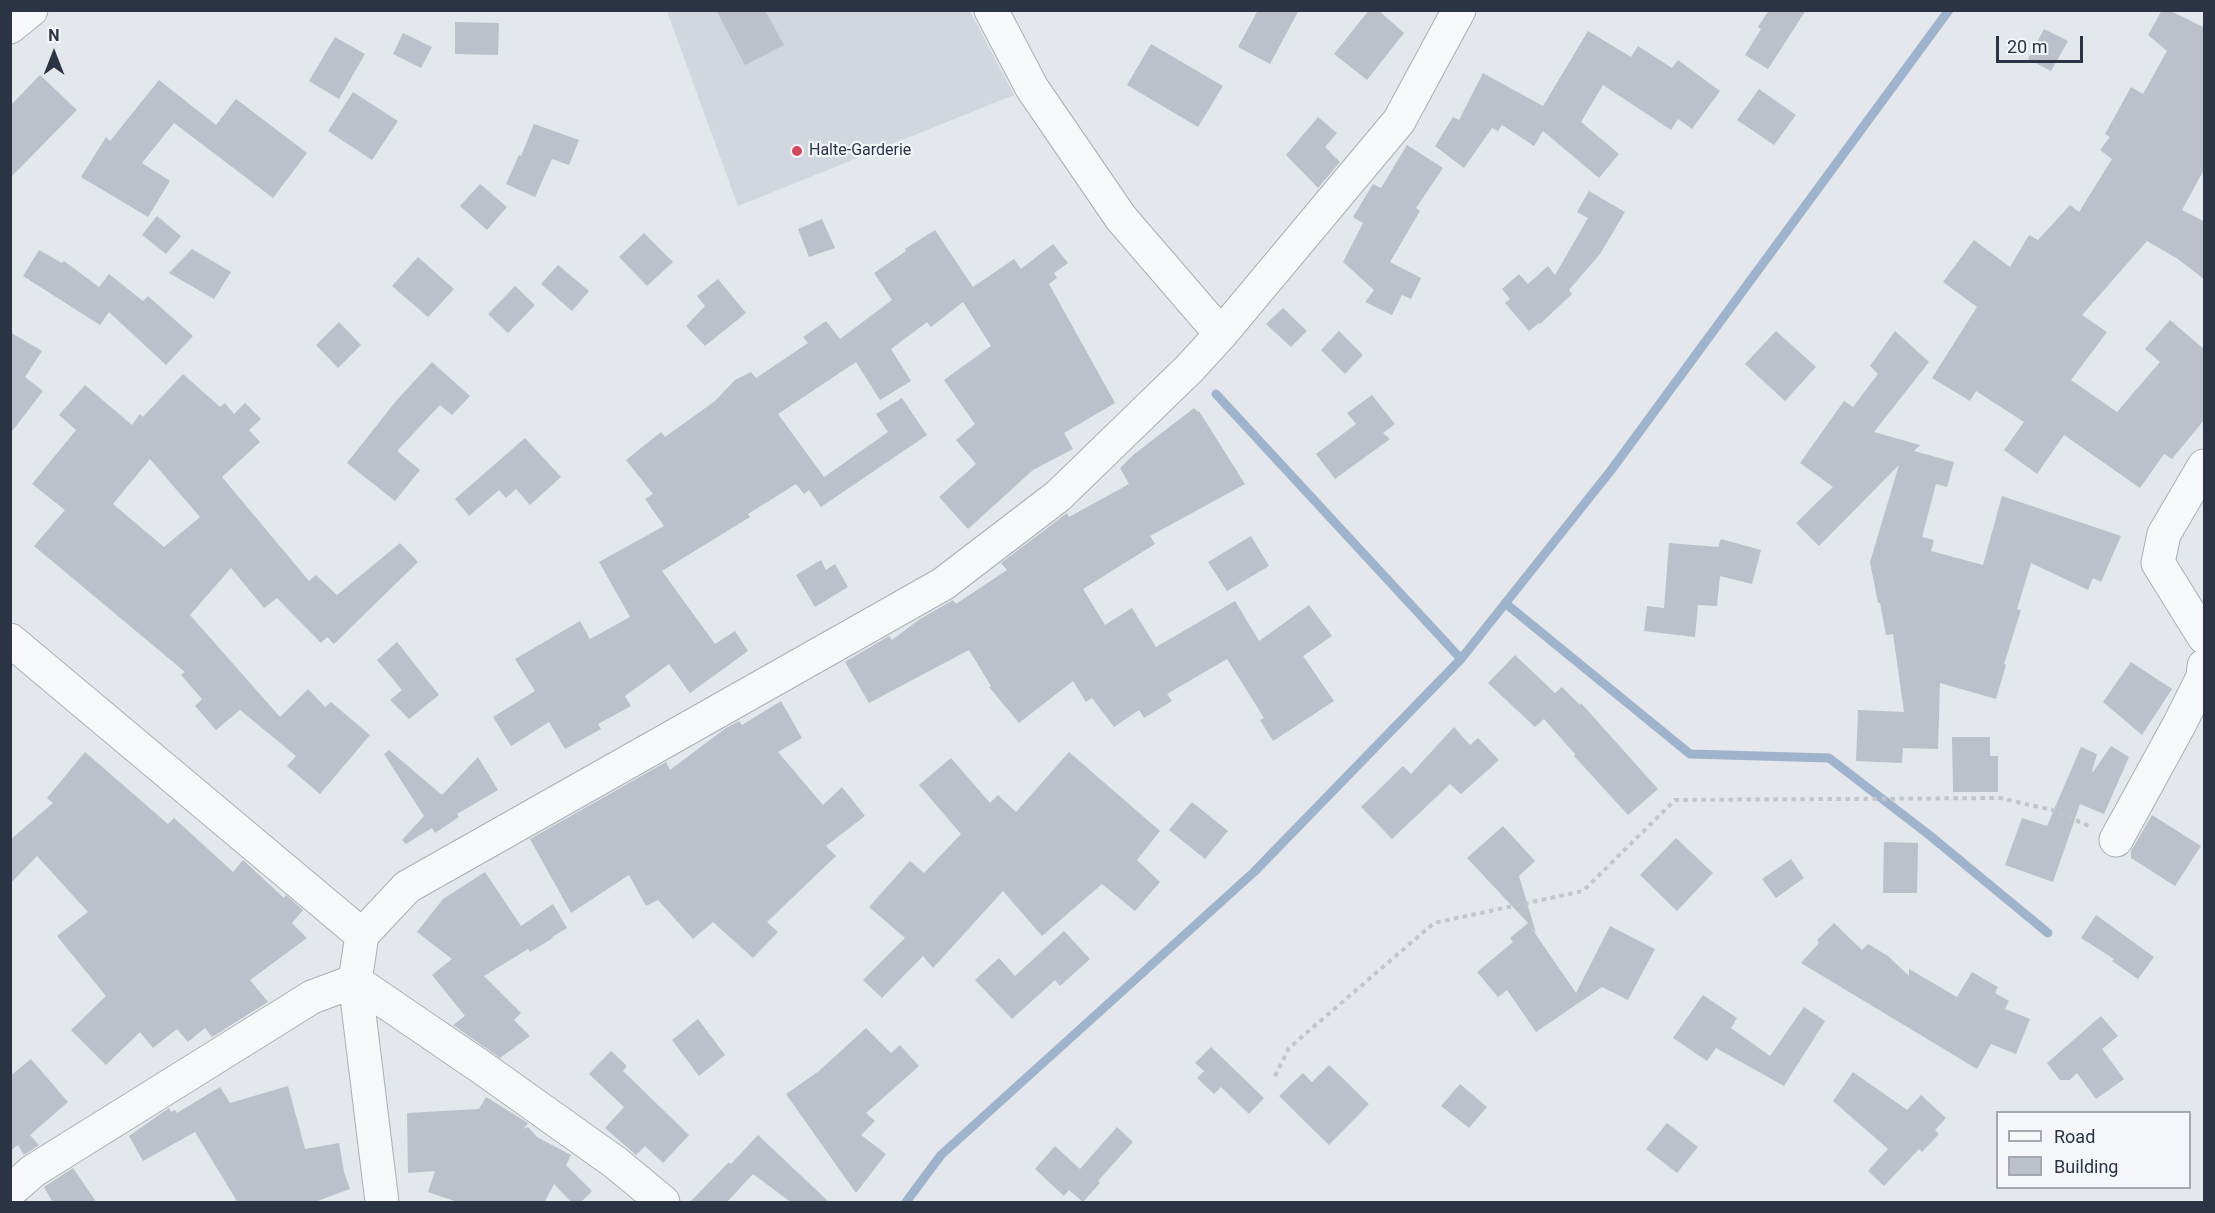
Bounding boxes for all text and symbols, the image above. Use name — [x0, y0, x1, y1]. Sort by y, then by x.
north arrow — [24, 24, 84, 84]
scale bar — [1999, 24, 2086, 62]
text: N — [48, 26, 60, 45]
text: 20 m — [2007, 36, 2047, 57]
place label: Halte-Garderie — [809, 141, 911, 161]
marker: Halte-Garderie — [790, 144, 804, 158]
legend — [1996, 1111, 2191, 1189]
text: Road — [2054, 1126, 2095, 1147]
text: Building — [2054, 1156, 2118, 1177]

